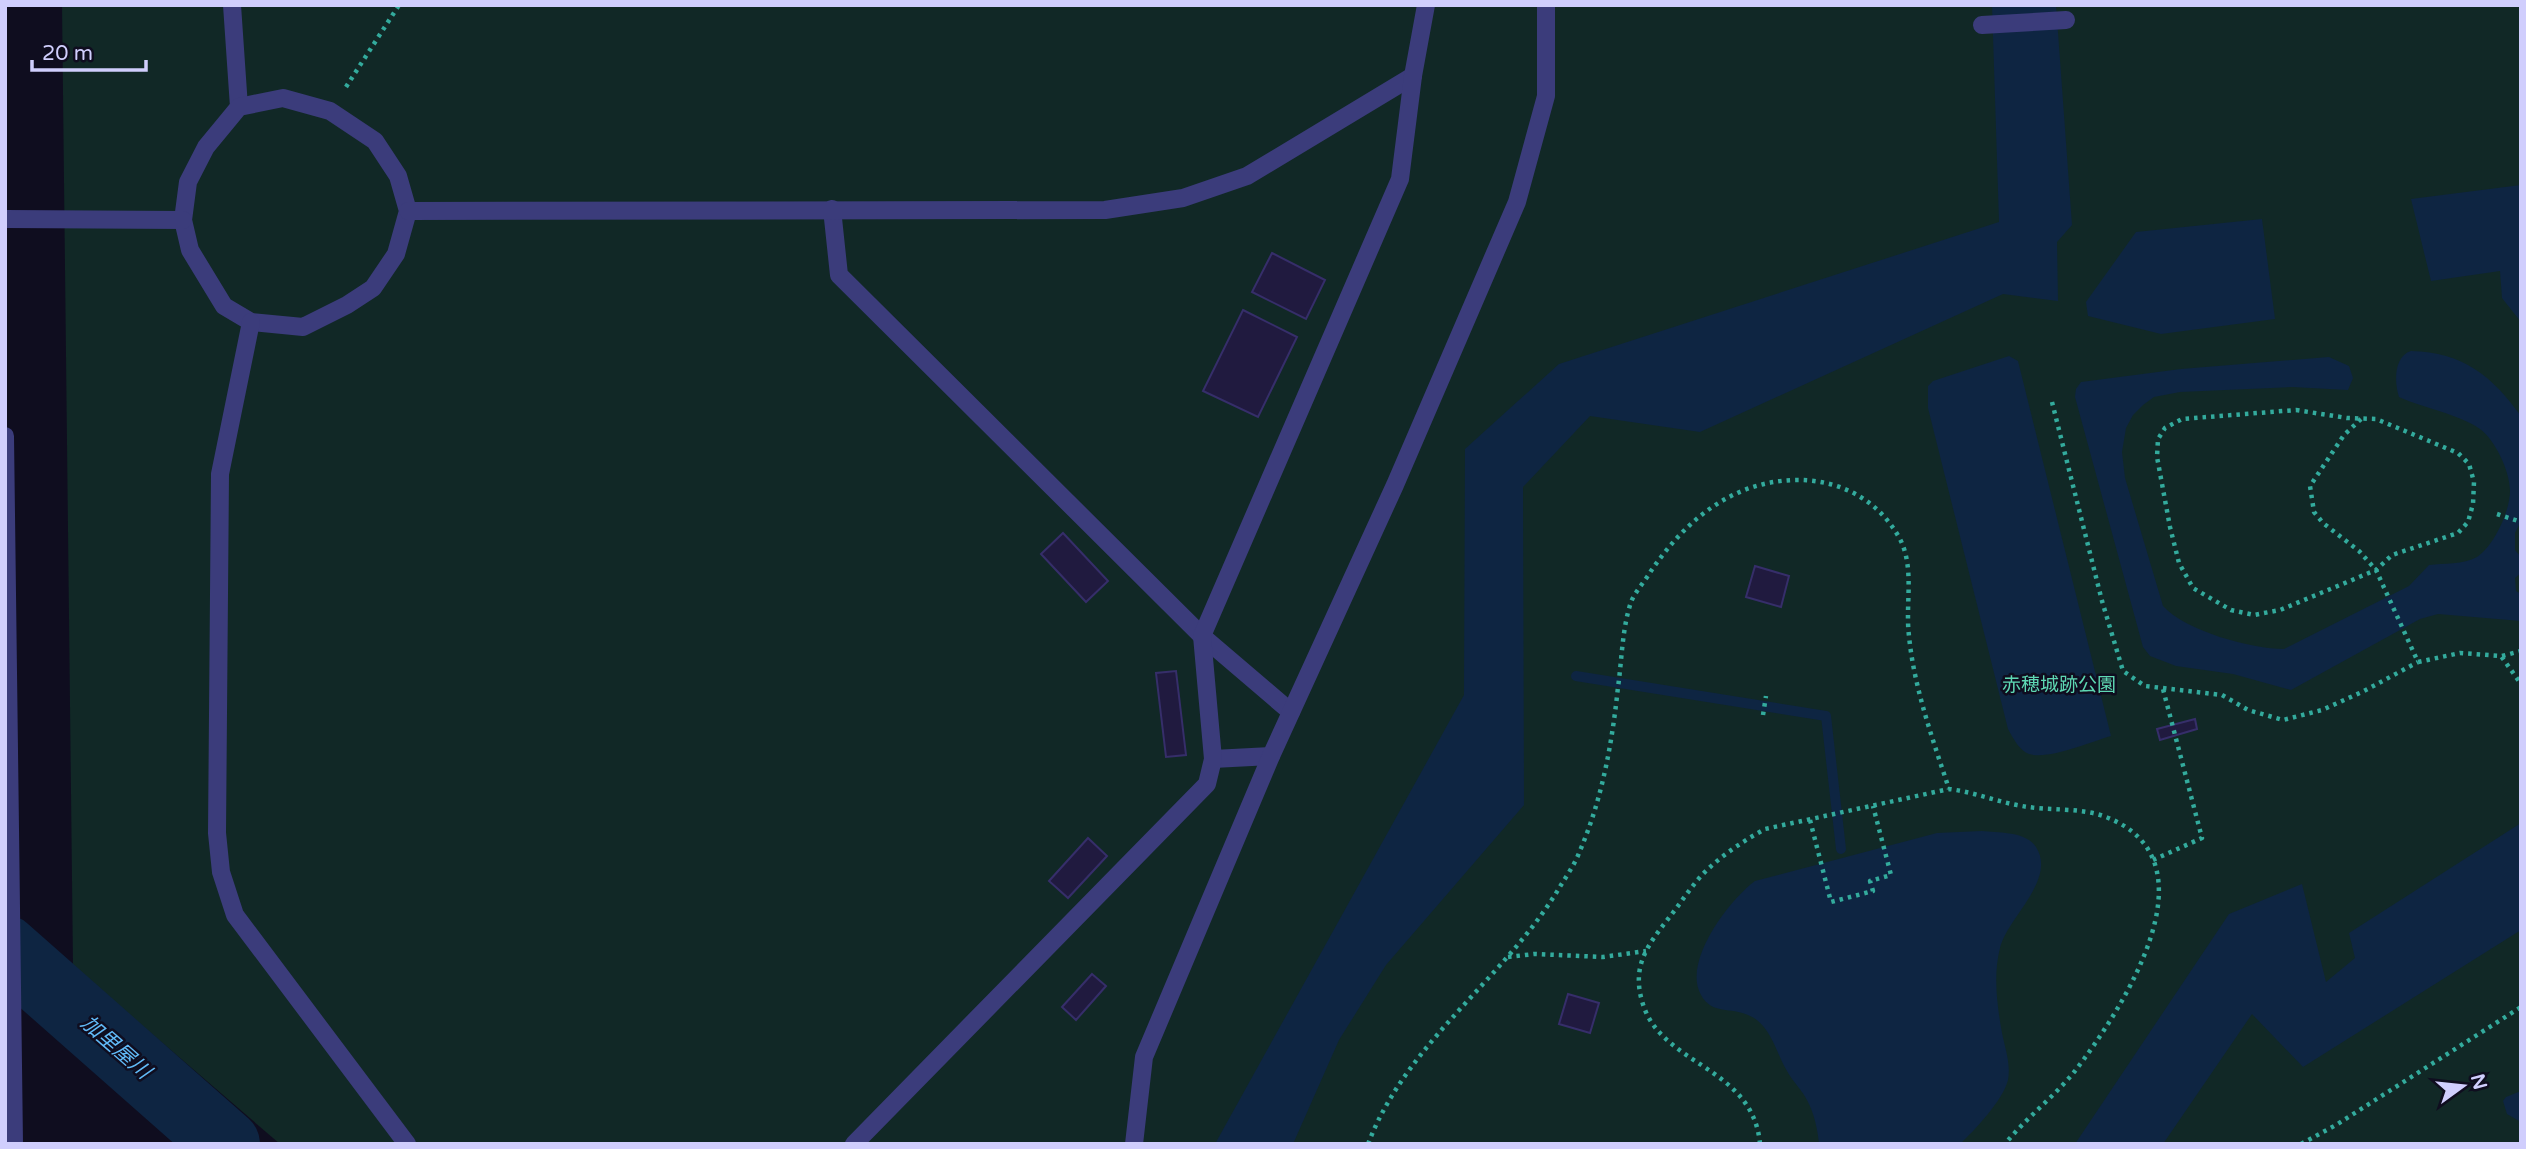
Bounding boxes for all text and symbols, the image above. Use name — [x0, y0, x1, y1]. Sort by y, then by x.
scale bar — [32, 28, 145, 72]
text: 20 m — [42, 41, 93, 66]
park label: 赤穂城跡公園 — [2002, 674, 2116, 696]
water label: 加里屋川 — [76, 1010, 157, 1086]
north arrow — [2428, 1051, 2498, 1121]
text: N — [2466, 1072, 2491, 1092]

